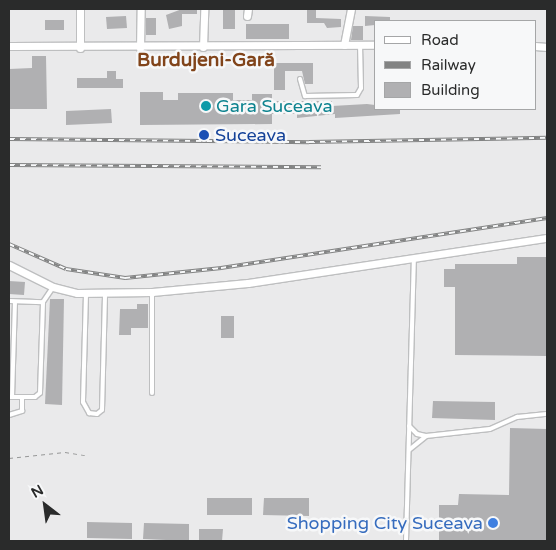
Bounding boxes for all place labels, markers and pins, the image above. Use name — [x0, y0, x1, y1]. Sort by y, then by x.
place label: Gara Suceava — [216, 95, 333, 117]
marker: Gara Suceava — [200, 100, 212, 112]
place label: Suceava — [215, 124, 286, 146]
marker: Suceava — [197, 128, 211, 142]
place label: Shopping City Suceava — [287, 512, 483, 534]
marker: Shopping City Suceava — [487, 517, 499, 529]

